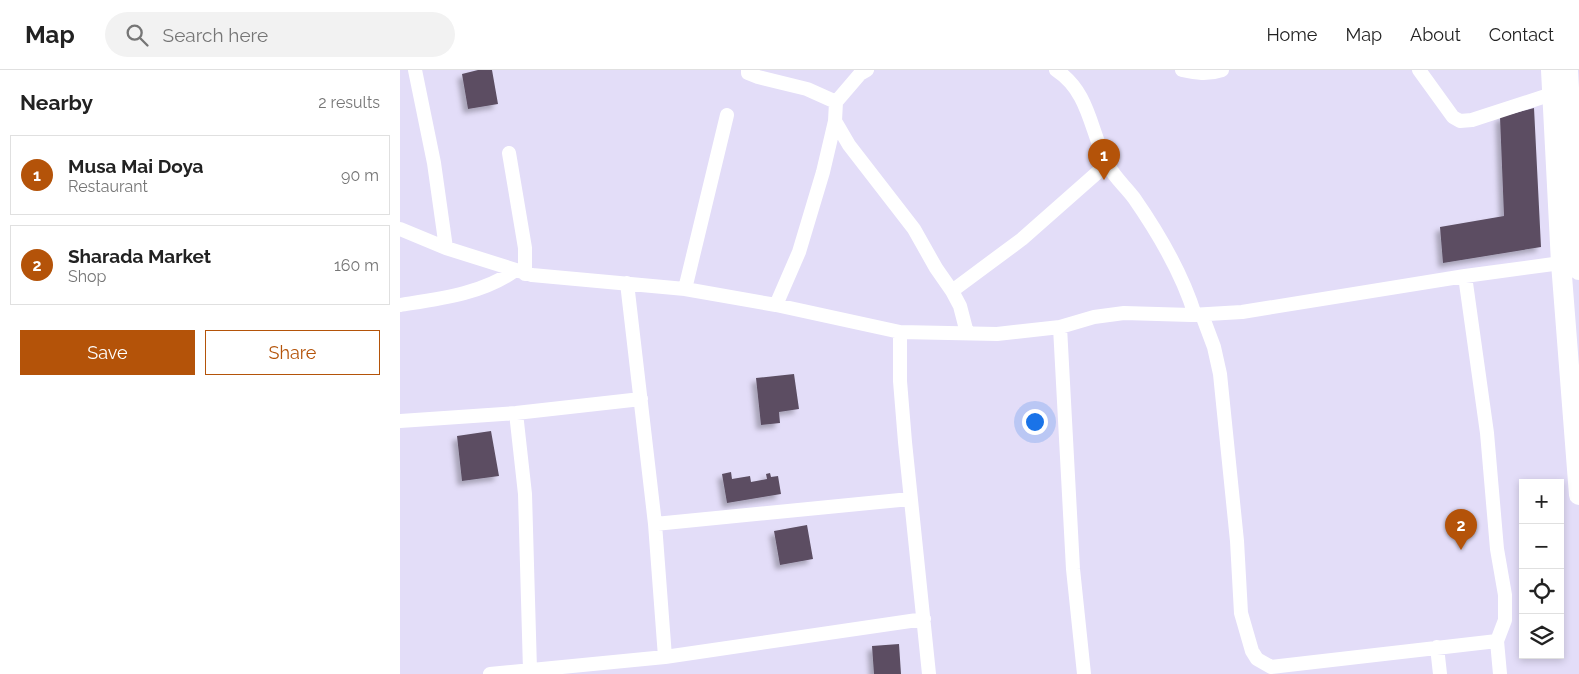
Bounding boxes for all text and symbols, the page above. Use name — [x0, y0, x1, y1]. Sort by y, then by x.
search box — [105, 12, 455, 57]
text: Map — [25, 20, 75, 49]
icon: search — [123, 21, 151, 49]
text: Search here — [163, 24, 268, 46]
text: Home — [1266, 24, 1317, 45]
text: Map — [1345, 24, 1382, 45]
text: About — [1410, 24, 1461, 45]
text: Contact — [1489, 24, 1554, 45]
text: Nearby — [20, 90, 93, 115]
text: 2 results — [318, 93, 380, 112]
pin: 1 — [1088, 139, 1120, 180]
text: Musa Mai Doya — [68, 155, 204, 177]
text: 1 — [33, 166, 41, 185]
text: 90 m — [341, 166, 379, 185]
text: Restaurant — [68, 177, 148, 196]
text: Sharada Market — [68, 245, 211, 267]
text: 2 — [32, 256, 42, 275]
text: 160 m — [334, 256, 379, 275]
text: Shop — [68, 267, 106, 286]
button: Save — [20, 330, 195, 375]
button: Share — [205, 330, 380, 375]
your location — [1022, 409, 1048, 435]
map controls — [1519, 479, 1564, 659]
button: + — [1519, 479, 1564, 524]
pin: 2 — [1445, 509, 1477, 550]
button: − — [1519, 524, 1564, 569]
button: locate — [1519, 569, 1564, 614]
button: layers — [1519, 614, 1564, 659]

